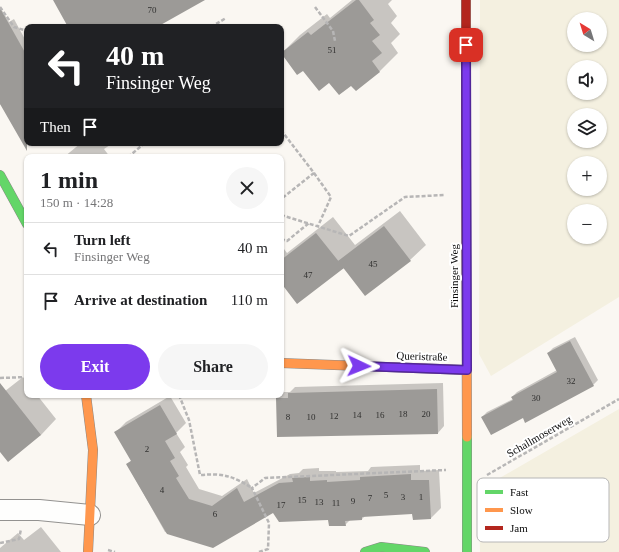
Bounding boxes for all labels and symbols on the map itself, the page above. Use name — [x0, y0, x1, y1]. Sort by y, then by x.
house number: 70 — [148, 5, 157, 15]
north arrow — [567, 12, 607, 52]
pin — [449, 28, 483, 62]
house number: 51 — [328, 45, 337, 55]
street label: Finsinger Weg — [448, 244, 460, 308]
house number: 45 — [369, 259, 378, 269]
house number: 47 — [304, 270, 313, 280]
position arrow — [338, 345, 380, 387]
street label: Queristraße — [396, 349, 448, 363]
house number: 32 — [567, 376, 576, 386]
house number: 30 — [532, 393, 541, 403]
house number: 18 — [399, 409, 408, 419]
house number: 20 — [422, 409, 431, 419]
house number: 14 — [353, 410, 362, 420]
house number: 16 — [376, 410, 385, 420]
house number: 12 — [330, 411, 339, 421]
house number: 8 — [286, 412, 291, 422]
house number: 10 — [307, 412, 316, 422]
street label: Schallmoserweg — [505, 412, 574, 459]
house number: 2 — [145, 444, 149, 454]
legend — [477, 478, 609, 542]
house number: 4 — [160, 485, 165, 495]
text: Fast — [510, 486, 528, 498]
house number: 5 — [384, 490, 389, 500]
house number: 3 — [401, 492, 406, 502]
house number: 1 — [419, 492, 423, 502]
house number: 7 — [368, 493, 373, 503]
house number: 15 — [298, 495, 307, 505]
house number: 9 — [351, 496, 356, 506]
house number: 13 — [315, 497, 324, 507]
house number: 11 — [332, 498, 340, 508]
house number: 17 — [277, 500, 286, 510]
text: Slow — [510, 504, 533, 516]
house number: 6 — [213, 509, 218, 519]
text: Jam — [510, 522, 528, 534]

